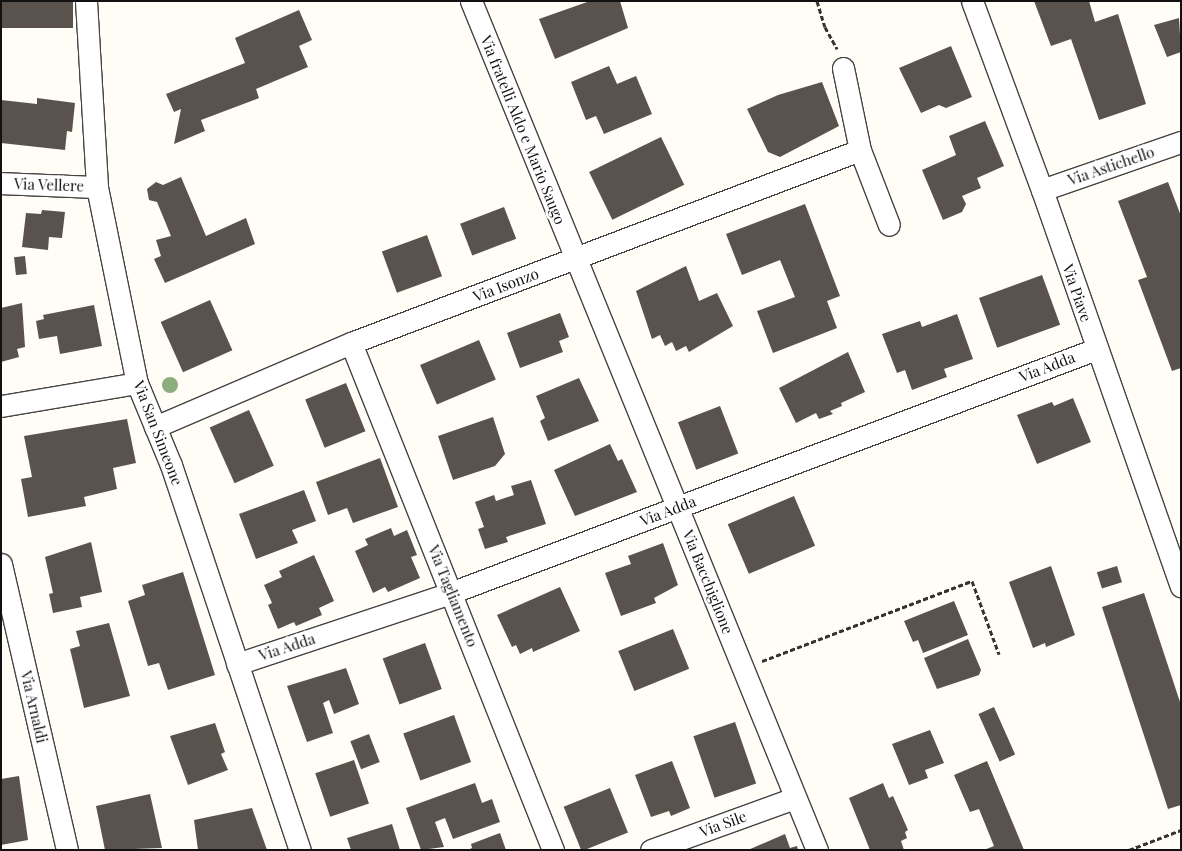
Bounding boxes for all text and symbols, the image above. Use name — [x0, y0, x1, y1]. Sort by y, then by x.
street label: Via fratelli Aldo e Mario Saugo — [477, 33, 569, 227]
street label: Via Astichello — [1065, 143, 1157, 189]
street label: Via Vellere — [13, 175, 85, 195]
street label: Via Piave — [1059, 262, 1095, 324]
street label: Via Isonzo — [471, 264, 541, 306]
street label: Via Adda — [1016, 348, 1078, 386]
street label: Via San Simeone — [130, 378, 186, 488]
street label: Via Adda — [637, 492, 699, 530]
street label: Via Bacchiglione — [679, 527, 737, 637]
street label: Via Tagliamento — [424, 542, 482, 650]
street label: Via Adda — [256, 629, 318, 665]
street label: Via Arnaldi — [17, 669, 51, 745]
street label: Via Sile — [697, 807, 749, 841]

